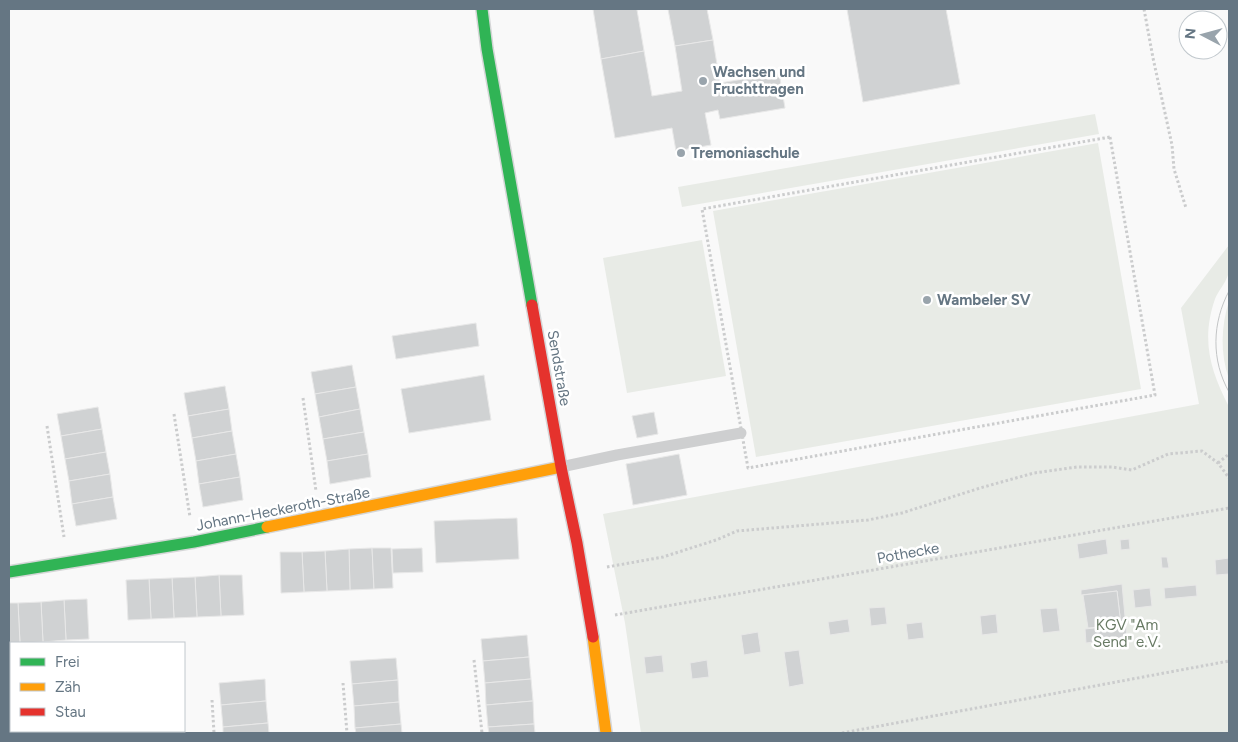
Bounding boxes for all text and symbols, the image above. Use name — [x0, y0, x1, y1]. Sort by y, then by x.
north arrow — [1178, 10, 1228, 60]
text: N — [1182, 27, 1200, 40]
place label: Wachsen und Fruchttragen — [713, 63, 805, 98]
marker: Wachsen und Fruchttragen — [697, 75, 709, 87]
place label: Tremoniaschule — [691, 144, 800, 162]
marker: Tremoniaschule — [675, 147, 687, 159]
place label: Wambeler SV — [937, 291, 1031, 309]
marker: Wambeler SV — [921, 294, 933, 306]
street label: Sendstraße — [543, 329, 575, 407]
street label: Johann-Heckeroth-Straße — [195, 483, 371, 535]
street label: Pothecke — [875, 539, 941, 567]
park label: KGV "Am Send" e.V. — [1093, 616, 1161, 651]
legend — [10, 642, 185, 732]
text: Frei — [55, 653, 80, 671]
text: Zäh — [55, 678, 81, 696]
text: Stau — [55, 703, 86, 721]

